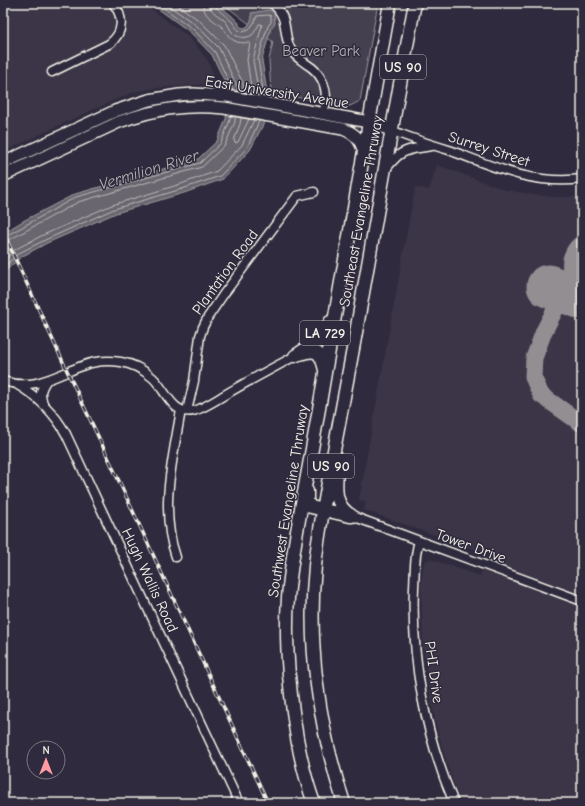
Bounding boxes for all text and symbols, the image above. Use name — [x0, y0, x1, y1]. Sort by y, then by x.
park label: Beaver Park — [282, 42, 361, 60]
road number: US 90 — [380, 55, 426, 79]
street label: East University Avenue — [204, 72, 351, 112]
street label: Southeast Evangeline Thruway — [335, 114, 387, 308]
street label: Surrey Street — [446, 127, 533, 171]
water label: Vermilion River — [97, 146, 202, 194]
street label: Plantation Road — [188, 226, 262, 318]
road number: LA 729 — [300, 321, 350, 345]
street label: Southwest Evangeline Thruway — [264, 403, 312, 599]
road number: US 90 — [308, 454, 354, 478]
street label: Hugh Wallis Road — [118, 525, 182, 635]
street label: Tower Drive — [433, 525, 509, 567]
street label: PHI Drive — [421, 640, 447, 705]
north arrow — [26, 740, 66, 780]
text: N — [42, 744, 50, 757]

